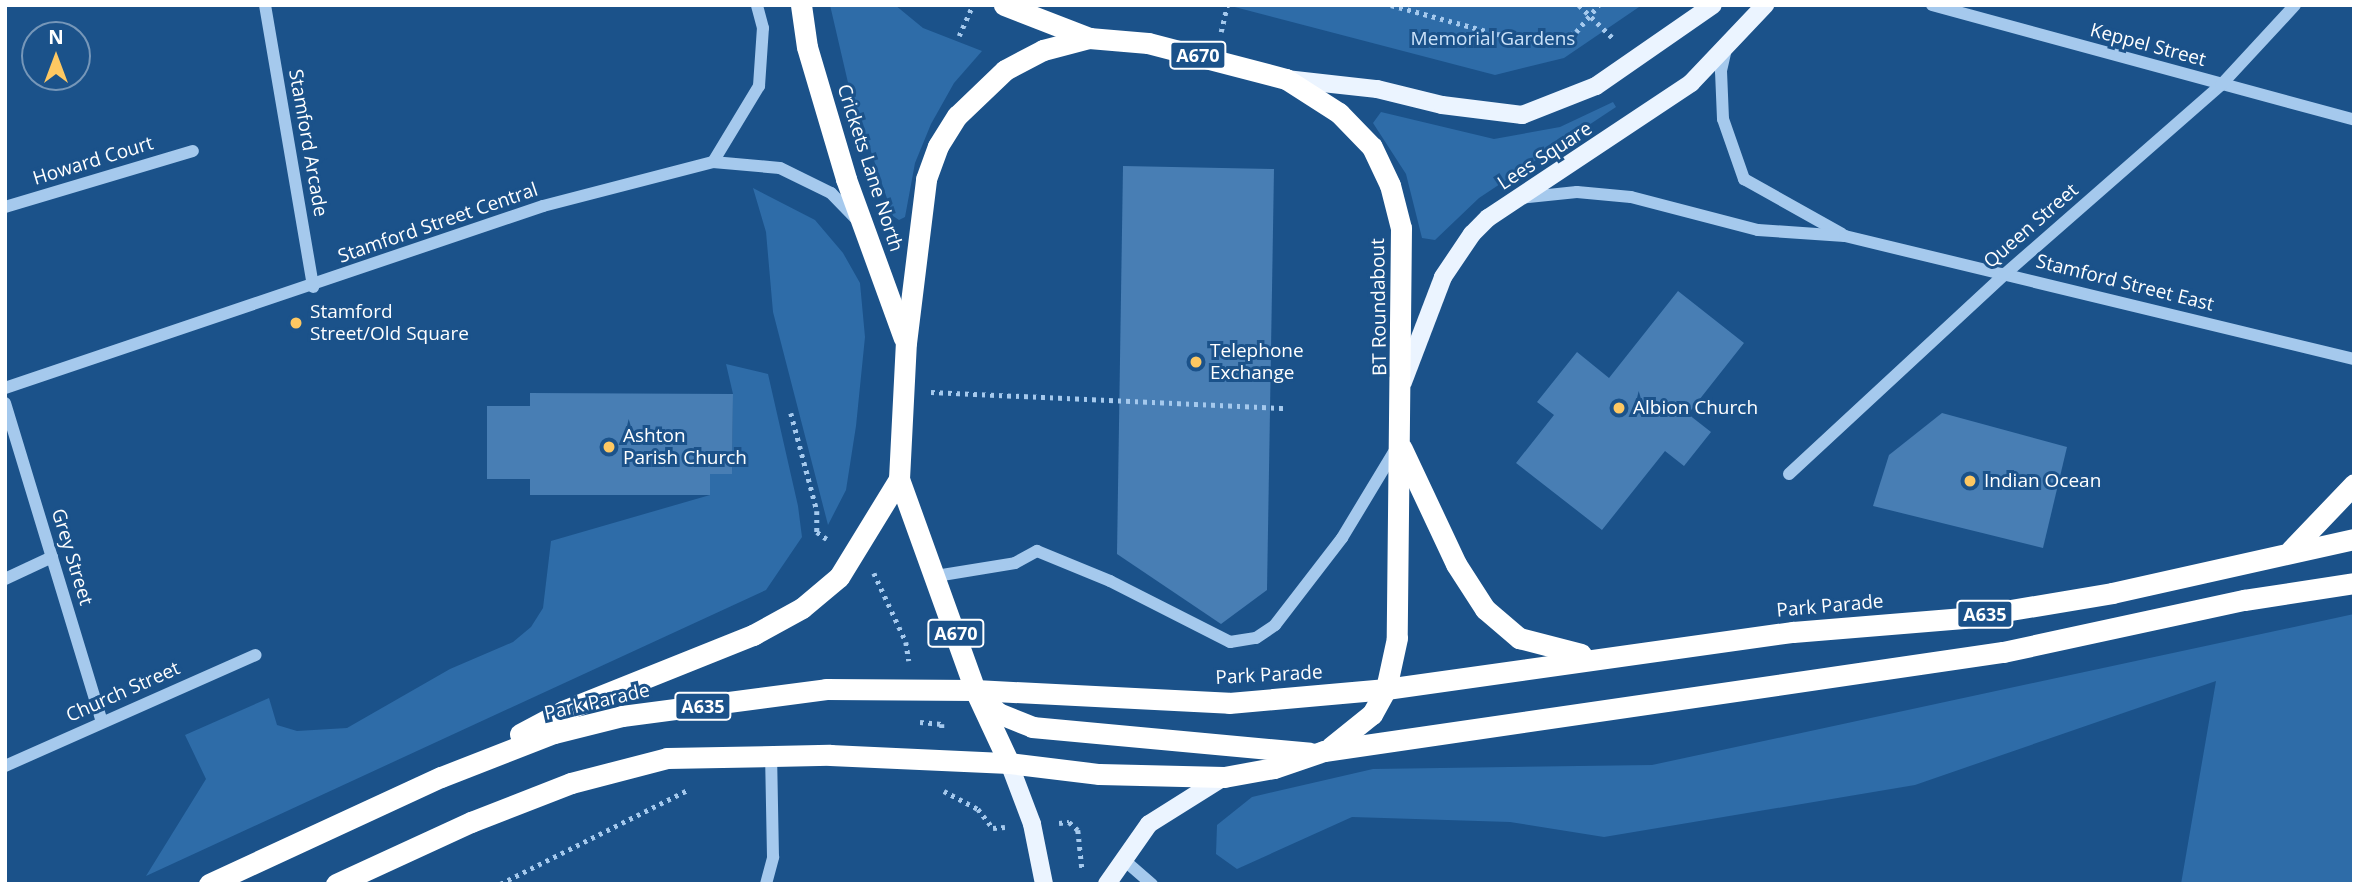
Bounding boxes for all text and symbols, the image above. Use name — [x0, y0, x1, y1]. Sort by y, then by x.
street label: Keppel Street — [2088, 19, 2208, 71]
north arrow — [21, 21, 91, 91]
text: N — [48, 24, 64, 50]
park label: Memorial Gardens — [1411, 28, 1575, 50]
road number: A670 — [1168, 40, 1228, 70]
street label: Stamford Arcade — [284, 68, 332, 218]
street label: Crickets Lane North — [832, 81, 908, 255]
street label: Lees Square — [1494, 117, 1596, 195]
street label: Howard Court — [30, 132, 156, 190]
street label: Stamford Street Central — [335, 178, 541, 268]
street label: Queen Street — [1979, 179, 2083, 273]
street label: BT Roundabout — [1366, 238, 1392, 376]
street label: Stamford Street East — [2034, 250, 2216, 316]
place label: Stamford Street/Old Square — [310, 301, 469, 345]
marker: Stamford Street/Old Square — [288, 315, 304, 331]
place label: Telephone Exchange — [1210, 340, 1304, 384]
marker: Telephone Exchange — [1188, 354, 1204, 370]
place label: Albion Church — [1633, 397, 1758, 419]
marker: Albion Church — [1611, 400, 1627, 416]
place label: Ashton Parish Church — [623, 425, 747, 469]
marker: Ashton Parish Church — [601, 439, 617, 455]
place label: Indian Ocean — [1984, 470, 2101, 492]
marker: Indian Ocean — [1962, 473, 1978, 489]
street label: Grey Street — [47, 506, 97, 608]
street label: Park Parade — [1776, 590, 1884, 622]
road number: A635 — [1955, 600, 2015, 628]
road number: A670 — [926, 618, 986, 648]
street label: Church Street — [63, 657, 183, 727]
street label: Park Parade — [1215, 661, 1323, 689]
street label: Park Parade — [542, 679, 652, 725]
road number: A635 — [673, 692, 733, 720]

